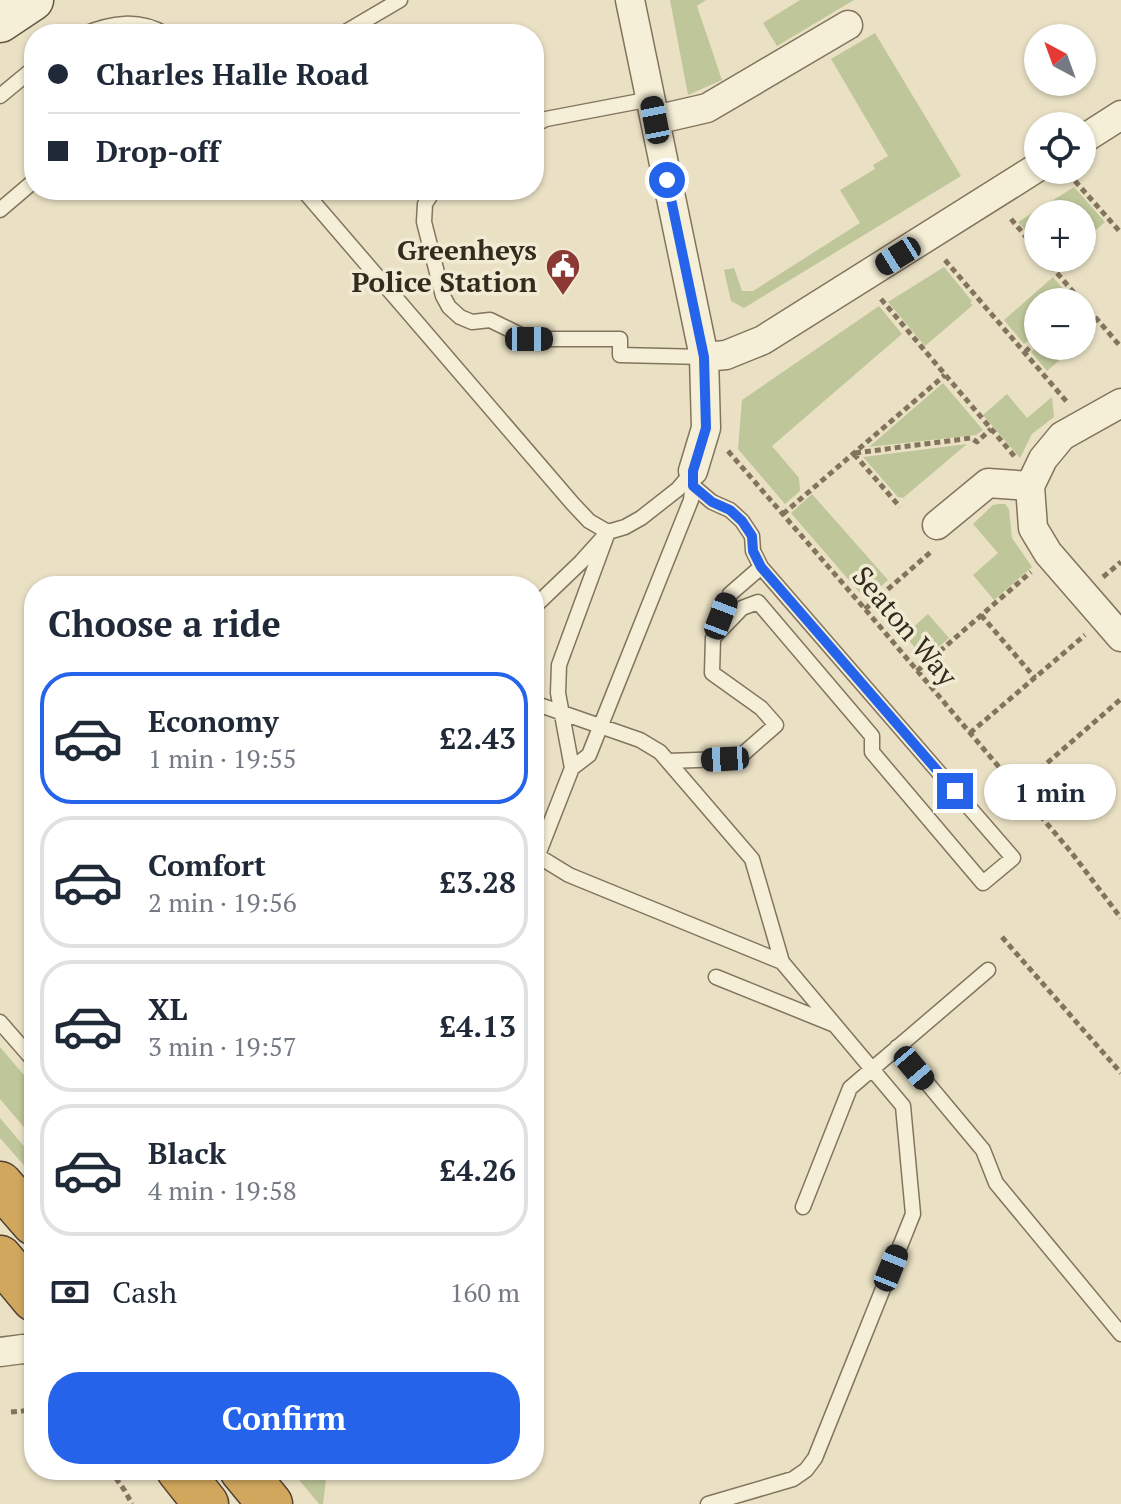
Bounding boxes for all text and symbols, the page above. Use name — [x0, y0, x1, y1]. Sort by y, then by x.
north arrow — [1024, 24, 1096, 96]
map controls — [1024, 24, 1096, 360]
text: Charles Halle Road — [96, 54, 369, 94]
car — [639, 94, 671, 146]
button: locate — [1024, 112, 1096, 184]
text: Drop-off — [96, 131, 220, 171]
route start — [649, 162, 685, 198]
button: + — [1024, 200, 1096, 272]
place label: Greenheys Police Station — [351, 231, 537, 300]
car — [871, 233, 925, 279]
public building icon: Greenheys Police Station — [544, 247, 582, 297]
button: − — [1024, 288, 1096, 360]
car — [505, 327, 553, 351]
street label: Seaton Way — [845, 558, 967, 694]
car — [701, 589, 741, 643]
text: Choose a ride — [48, 600, 281, 647]
text: Economy — [148, 701, 279, 741]
icon: car — [52, 702, 124, 774]
text: £2.43 — [439, 718, 516, 758]
text: 1 min · 19:55 — [148, 741, 297, 775]
car — [700, 746, 750, 772]
callout: 1 min — [983, 763, 1115, 819]
route end — [937, 773, 973, 809]
text: 1 min — [1014, 775, 1086, 809]
text: Comfort — [148, 845, 266, 885]
icon: car — [52, 846, 124, 918]
text: £3.28 — [439, 862, 516, 902]
text: 2 min · 19:56 — [148, 885, 297, 919]
text: XL — [148, 989, 187, 1029]
icon: car — [52, 990, 124, 1062]
text: £4.13 — [439, 1006, 516, 1046]
text: 3 min · 19:57 — [148, 1029, 297, 1063]
car — [889, 1042, 939, 1094]
text: Black — [148, 1133, 226, 1173]
icon: car — [52, 1134, 124, 1206]
text: £4.26 — [439, 1150, 516, 1190]
text: 4 min · 19:58 — [148, 1173, 297, 1207]
car — [871, 1241, 911, 1295]
icon: cash — [48, 1270, 92, 1314]
text: Cash — [112, 1272, 177, 1312]
text: 160 m — [450, 1275, 520, 1309]
button: Confirm — [48, 1372, 520, 1464]

